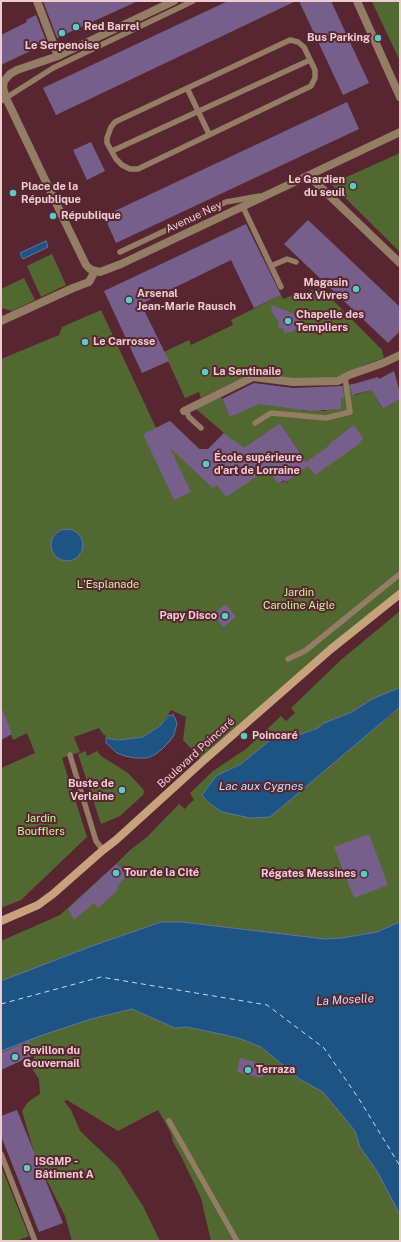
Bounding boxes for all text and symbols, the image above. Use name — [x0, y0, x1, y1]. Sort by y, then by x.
place label: Red Barrel — [84, 20, 140, 34]
marker: Red Barrel — [71, 22, 81, 32]
marker: Le Serpenoise — [57, 28, 67, 38]
place label: Bus Parking — [307, 31, 370, 45]
marker: Bus Parking — [373, 33, 383, 43]
place label: Le Serpenoise — [25, 39, 99, 53]
place label: Le Gardien du seuil — [288, 173, 345, 199]
place label: Place de la République — [21, 180, 81, 206]
marker: Le Gardien du seuil — [348, 181, 358, 191]
marker: Place de la République — [8, 188, 18, 198]
street label: Avenue Ney — [164, 198, 224, 236]
place label: République — [61, 209, 121, 223]
marker: République — [48, 211, 58, 221]
place label: Magasin aux Vivres — [293, 276, 348, 302]
marker: Magasin aux Vivres — [351, 284, 361, 294]
place label: Arsenal Jean-Marie Rausch — [137, 287, 236, 313]
marker: Arsenal Jean-Marie Rausch — [124, 295, 134, 305]
place label: Chapelle des Templiers — [296, 308, 364, 334]
marker: Chapelle des Templiers — [283, 316, 293, 326]
place label: Le Carrosse — [93, 335, 155, 349]
marker: Le Carrosse — [80, 337, 90, 347]
place label: La Sentinaile — [213, 365, 281, 379]
marker: La Sentinaile — [200, 367, 210, 377]
place label: École supérieure d'art de Lorraine — [214, 451, 302, 477]
marker: École supérieure d'art de Lorraine — [201, 459, 211, 469]
park label: L'Esplanade — [77, 578, 139, 592]
park label: Jardin Caroline Aigle — [263, 586, 335, 612]
place label: Papy Disco — [160, 609, 217, 623]
marker: Papy Disco — [220, 611, 230, 621]
street label: Boulevard Poincaré — [155, 715, 237, 791]
place label: Poincaré — [252, 729, 298, 743]
marker: Poincaré — [239, 731, 249, 741]
place label: Buste de Verlaine — [68, 777, 114, 803]
water label: Lac aux Cygnes — [219, 779, 303, 793]
marker: Buste de Verlaine — [117, 785, 127, 795]
park label: Jardin Boufflers — [17, 812, 65, 838]
place label: Tour de la Cité — [124, 866, 199, 880]
place label: Régates Messines — [261, 867, 356, 881]
marker: Tour de la Cité — [111, 868, 121, 878]
marker: Régates Messines — [359, 869, 369, 879]
water label: La Moselle — [316, 991, 374, 1009]
place label: Pavillon du Gouvernail — [23, 1044, 80, 1070]
marker: Pavillon du Gouvernail — [10, 1052, 20, 1062]
place label: Terraza — [256, 1063, 295, 1077]
marker: Terraza — [243, 1065, 253, 1075]
place label: ISGMP - Bâtiment A — [35, 1155, 94, 1181]
marker: ISGMP - Bâtiment A — [22, 1163, 32, 1173]

